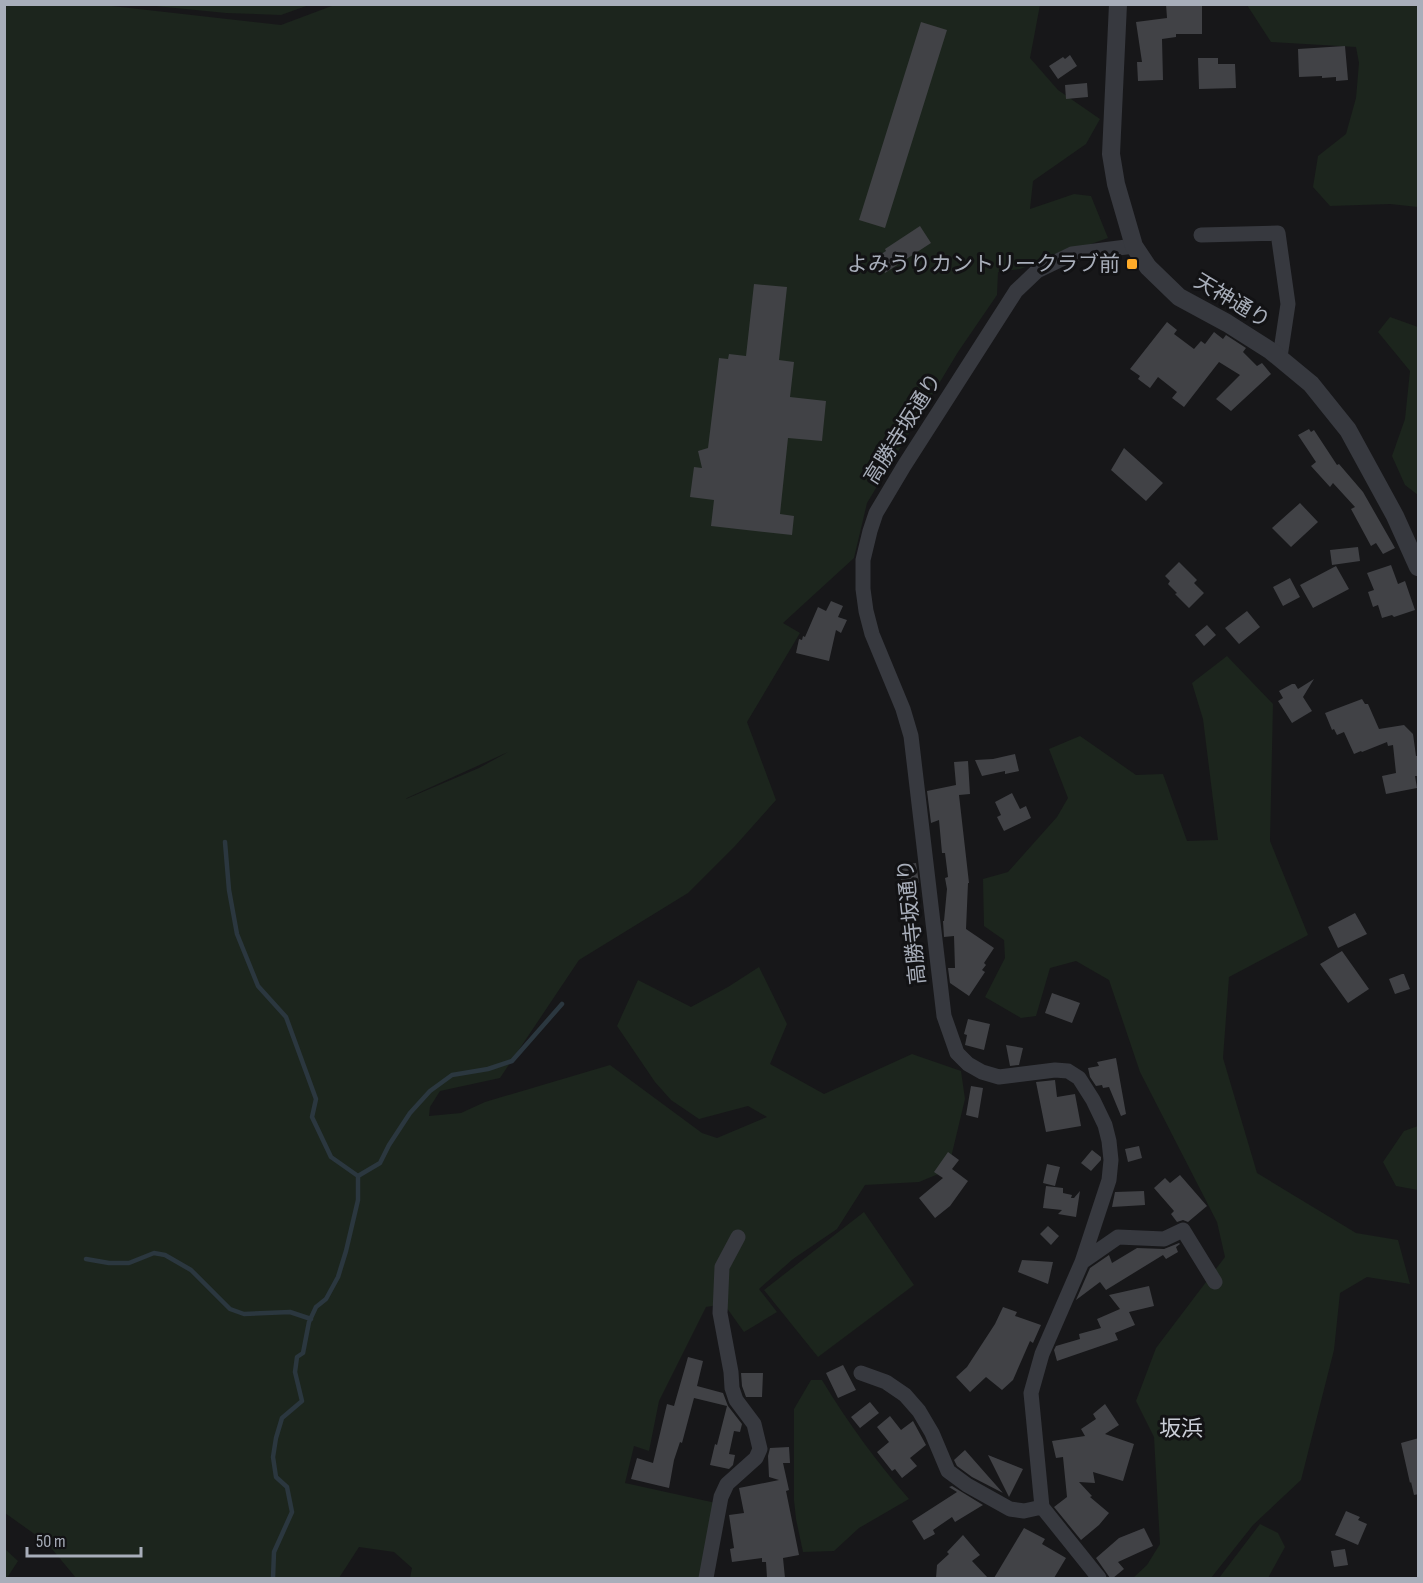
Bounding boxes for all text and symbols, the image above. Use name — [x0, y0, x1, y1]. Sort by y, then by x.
place label: よみうりカントリークラブ前 — [847, 252, 1120, 277]
marker: よみうりカントリークラブ前 — [1125, 257, 1139, 271]
street label: 天神通り — [1190, 269, 1274, 333]
street label: 高勝寺坂通り — [859, 369, 947, 489]
street label: 高勝寺坂通り — [893, 858, 931, 986]
district label: 坂浜 — [1159, 1416, 1203, 1443]
scale bar — [27, 1520, 141, 1558]
text: 50 m — [36, 1531, 66, 1552]

